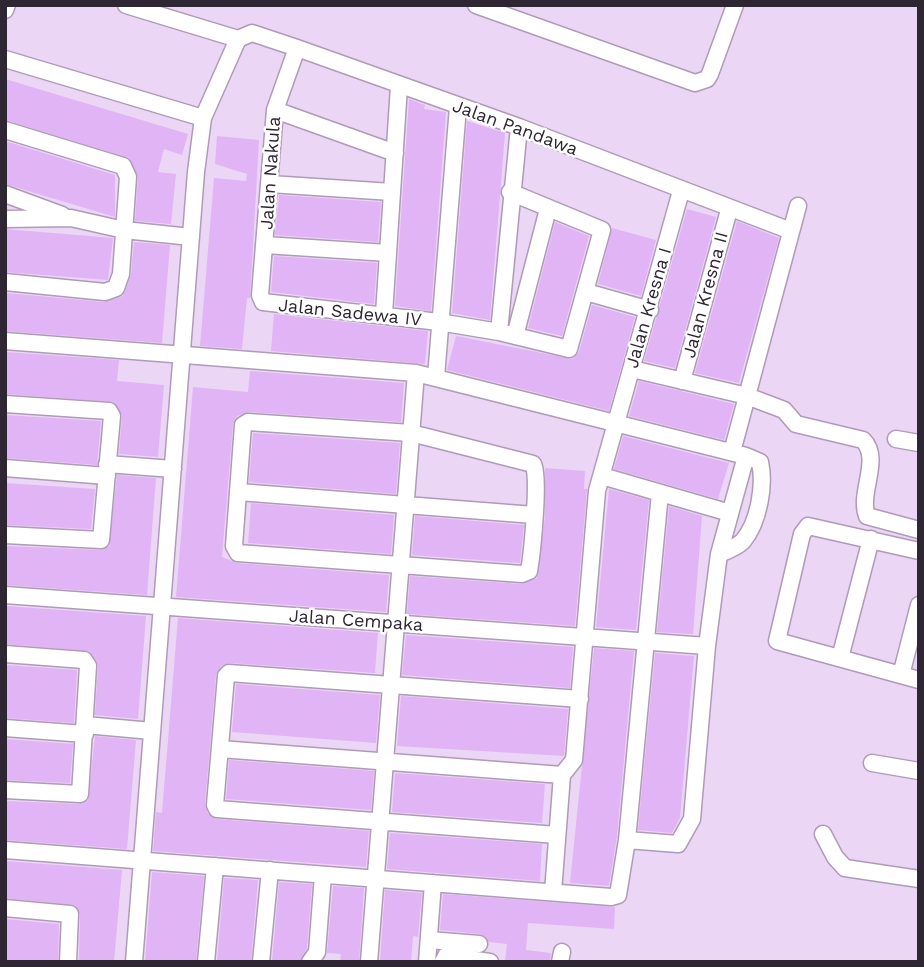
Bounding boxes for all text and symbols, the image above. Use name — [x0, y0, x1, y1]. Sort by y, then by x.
street label: Jalan Pandawa — [449, 95, 581, 161]
street label: Jalan Nakula — [256, 116, 286, 230]
street label: Jalan Kresna II — [679, 229, 733, 361]
street label: Jalan Kresna I — [621, 245, 677, 371]
street label: Jalan Sadewa IV — [277, 295, 423, 331]
street label: Jalan Cempaka — [288, 606, 424, 636]

